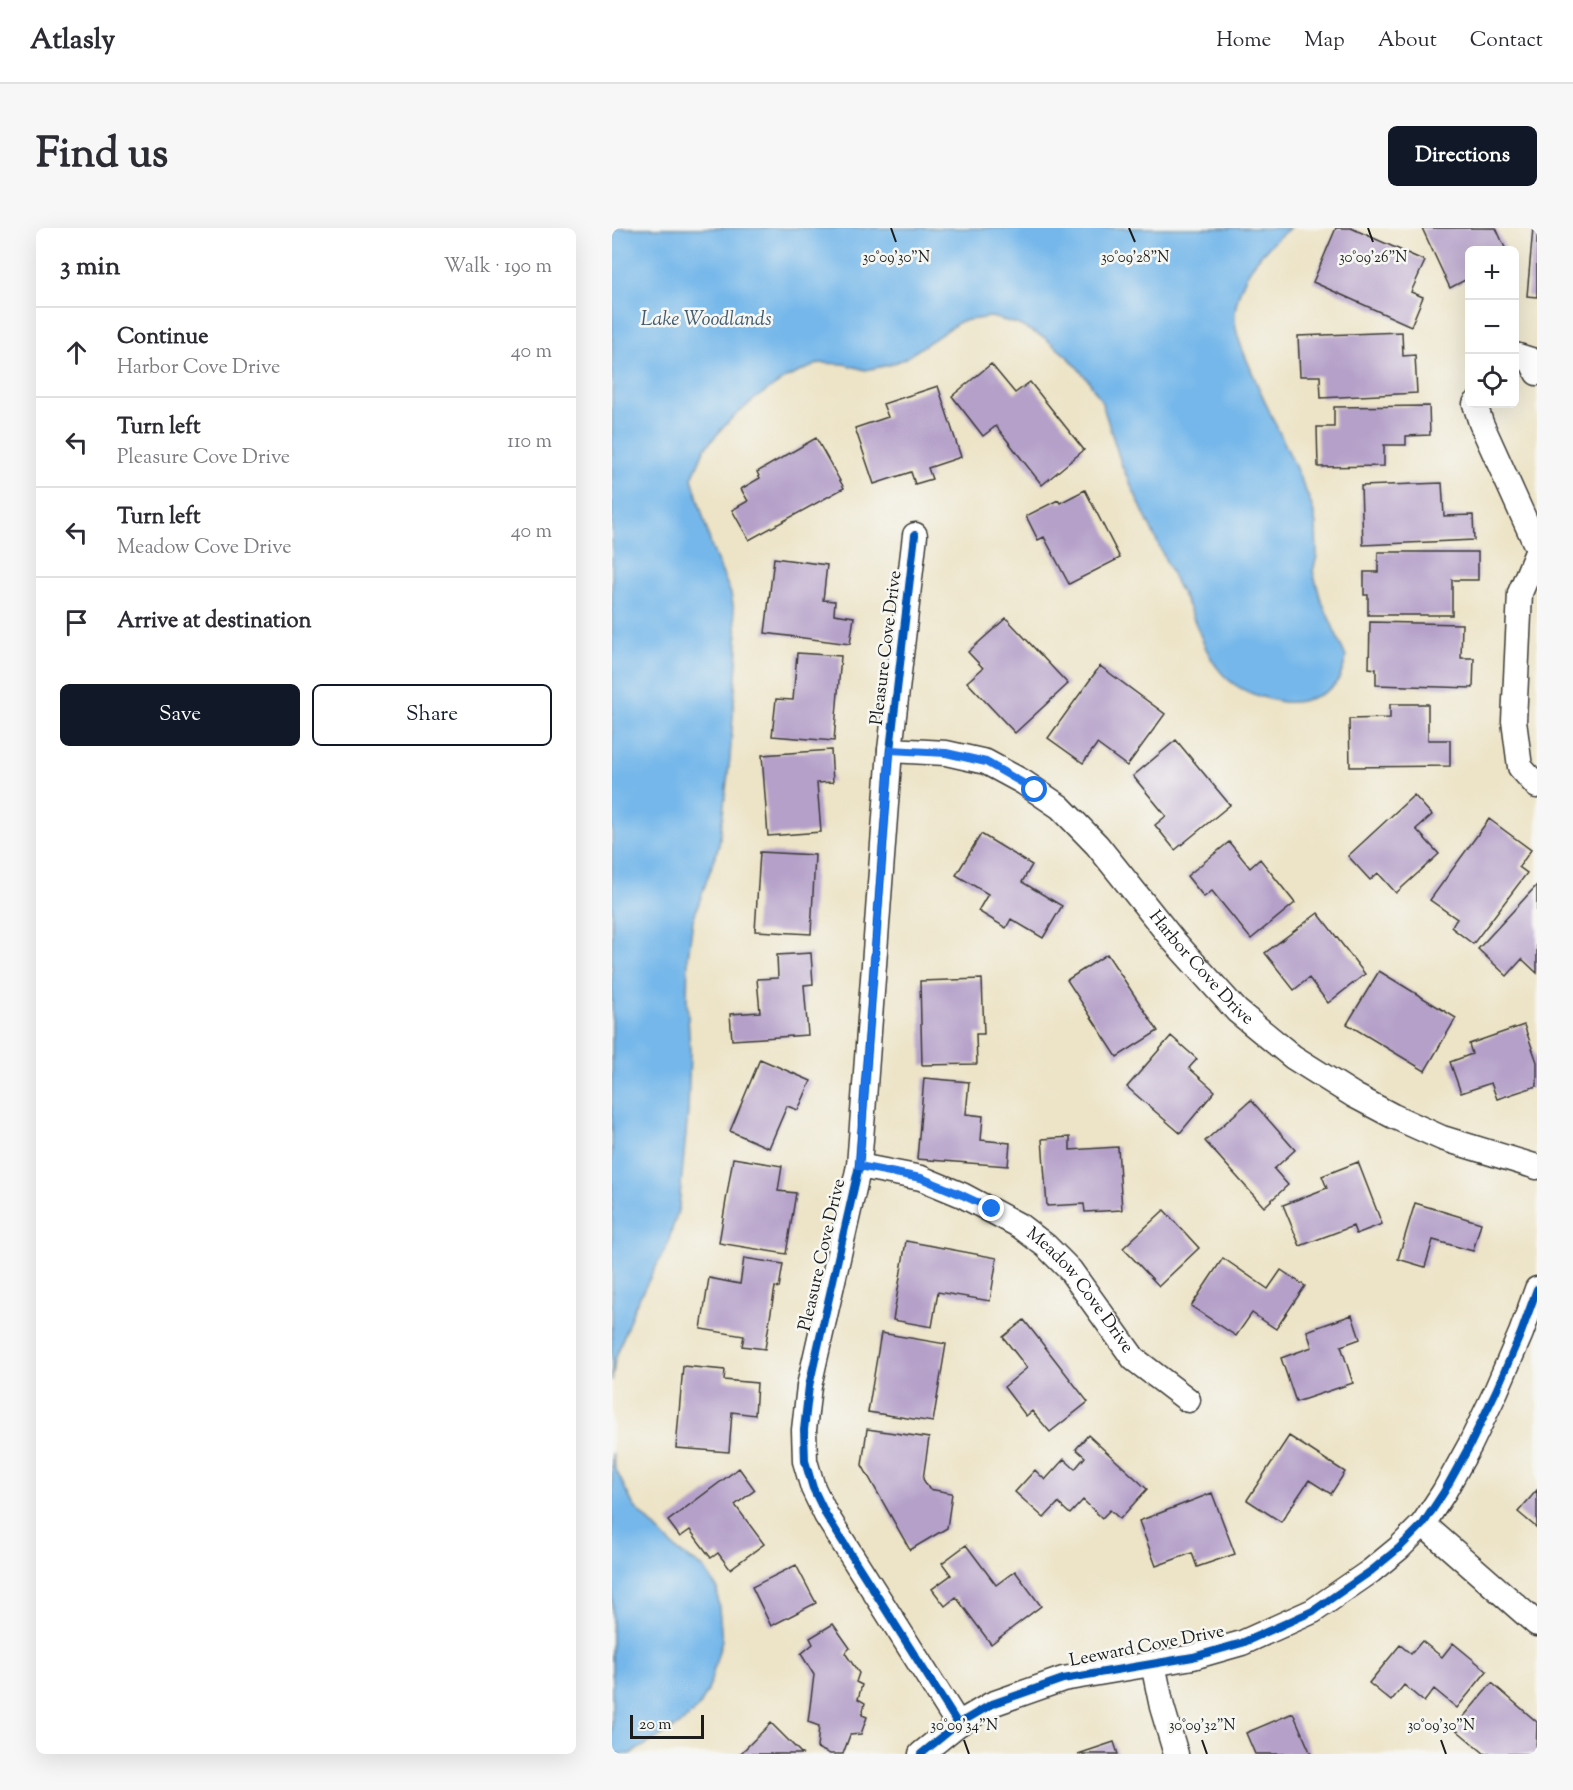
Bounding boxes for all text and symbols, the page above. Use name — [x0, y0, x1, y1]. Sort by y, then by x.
text: Atlasly — [30, 21, 115, 61]
text: Home — [1216, 26, 1271, 56]
text: Map — [1304, 26, 1345, 56]
text: About — [1378, 26, 1437, 56]
text: Contact — [1470, 26, 1543, 56]
text: Find us — [36, 126, 168, 186]
button: Directions — [1388, 126, 1537, 186]
map controls — [1465, 246, 1519, 408]
button: + — [1465, 246, 1519, 300]
text: 30°09'30"N — [862, 248, 930, 269]
text: 30°09'28"N — [1101, 248, 1169, 269]
text: 30°09'26"N — [1339, 248, 1407, 269]
text: 3 min — [60, 249, 120, 286]
text: Walk · 190 m — [444, 253, 552, 282]
button: − — [1465, 300, 1519, 354]
water label: Lake Woodlands — [640, 306, 772, 335]
text: Continue — [117, 322, 208, 354]
icon: ahead — [60, 336, 93, 369]
text: 40 m — [511, 338, 552, 367]
text: Harbor Cove Drive — [117, 354, 280, 383]
button: locate — [1465, 354, 1519, 408]
text: Turn left — [117, 412, 200, 444]
icon: left — [60, 426, 93, 459]
text: 110 m — [507, 428, 552, 457]
text: Pleasure Cove Drive — [117, 444, 290, 473]
text: Turn left — [117, 502, 200, 534]
icon: left — [60, 516, 93, 549]
text: 40 m — [511, 518, 552, 547]
text: Meadow Cove Drive — [117, 534, 292, 563]
street label: Pleasure Cove Drive — [865, 569, 909, 727]
icon: arrive — [60, 606, 93, 639]
text: Arrive at destination — [117, 606, 312, 638]
button: Save — [60, 684, 300, 746]
button: Share — [312, 684, 552, 746]
route start — [1021, 776, 1047, 802]
street label: Harbor Cove Drive — [1142, 905, 1259, 1032]
street label: Pleasure Cove Drive — [793, 1176, 853, 1334]
route end — [978, 1195, 1004, 1221]
street label: Meadow Cove Drive — [1020, 1222, 1139, 1359]
street label: Leeward Cove Drive — [1067, 1619, 1227, 1675]
scale bar — [630, 1712, 704, 1740]
text: 20 m — [639, 1714, 672, 1737]
text: 30°09'34"N — [930, 1716, 998, 1737]
text: 30°09'32"N — [1168, 1716, 1236, 1737]
text: 30°09'30"N — [1407, 1716, 1475, 1737]

